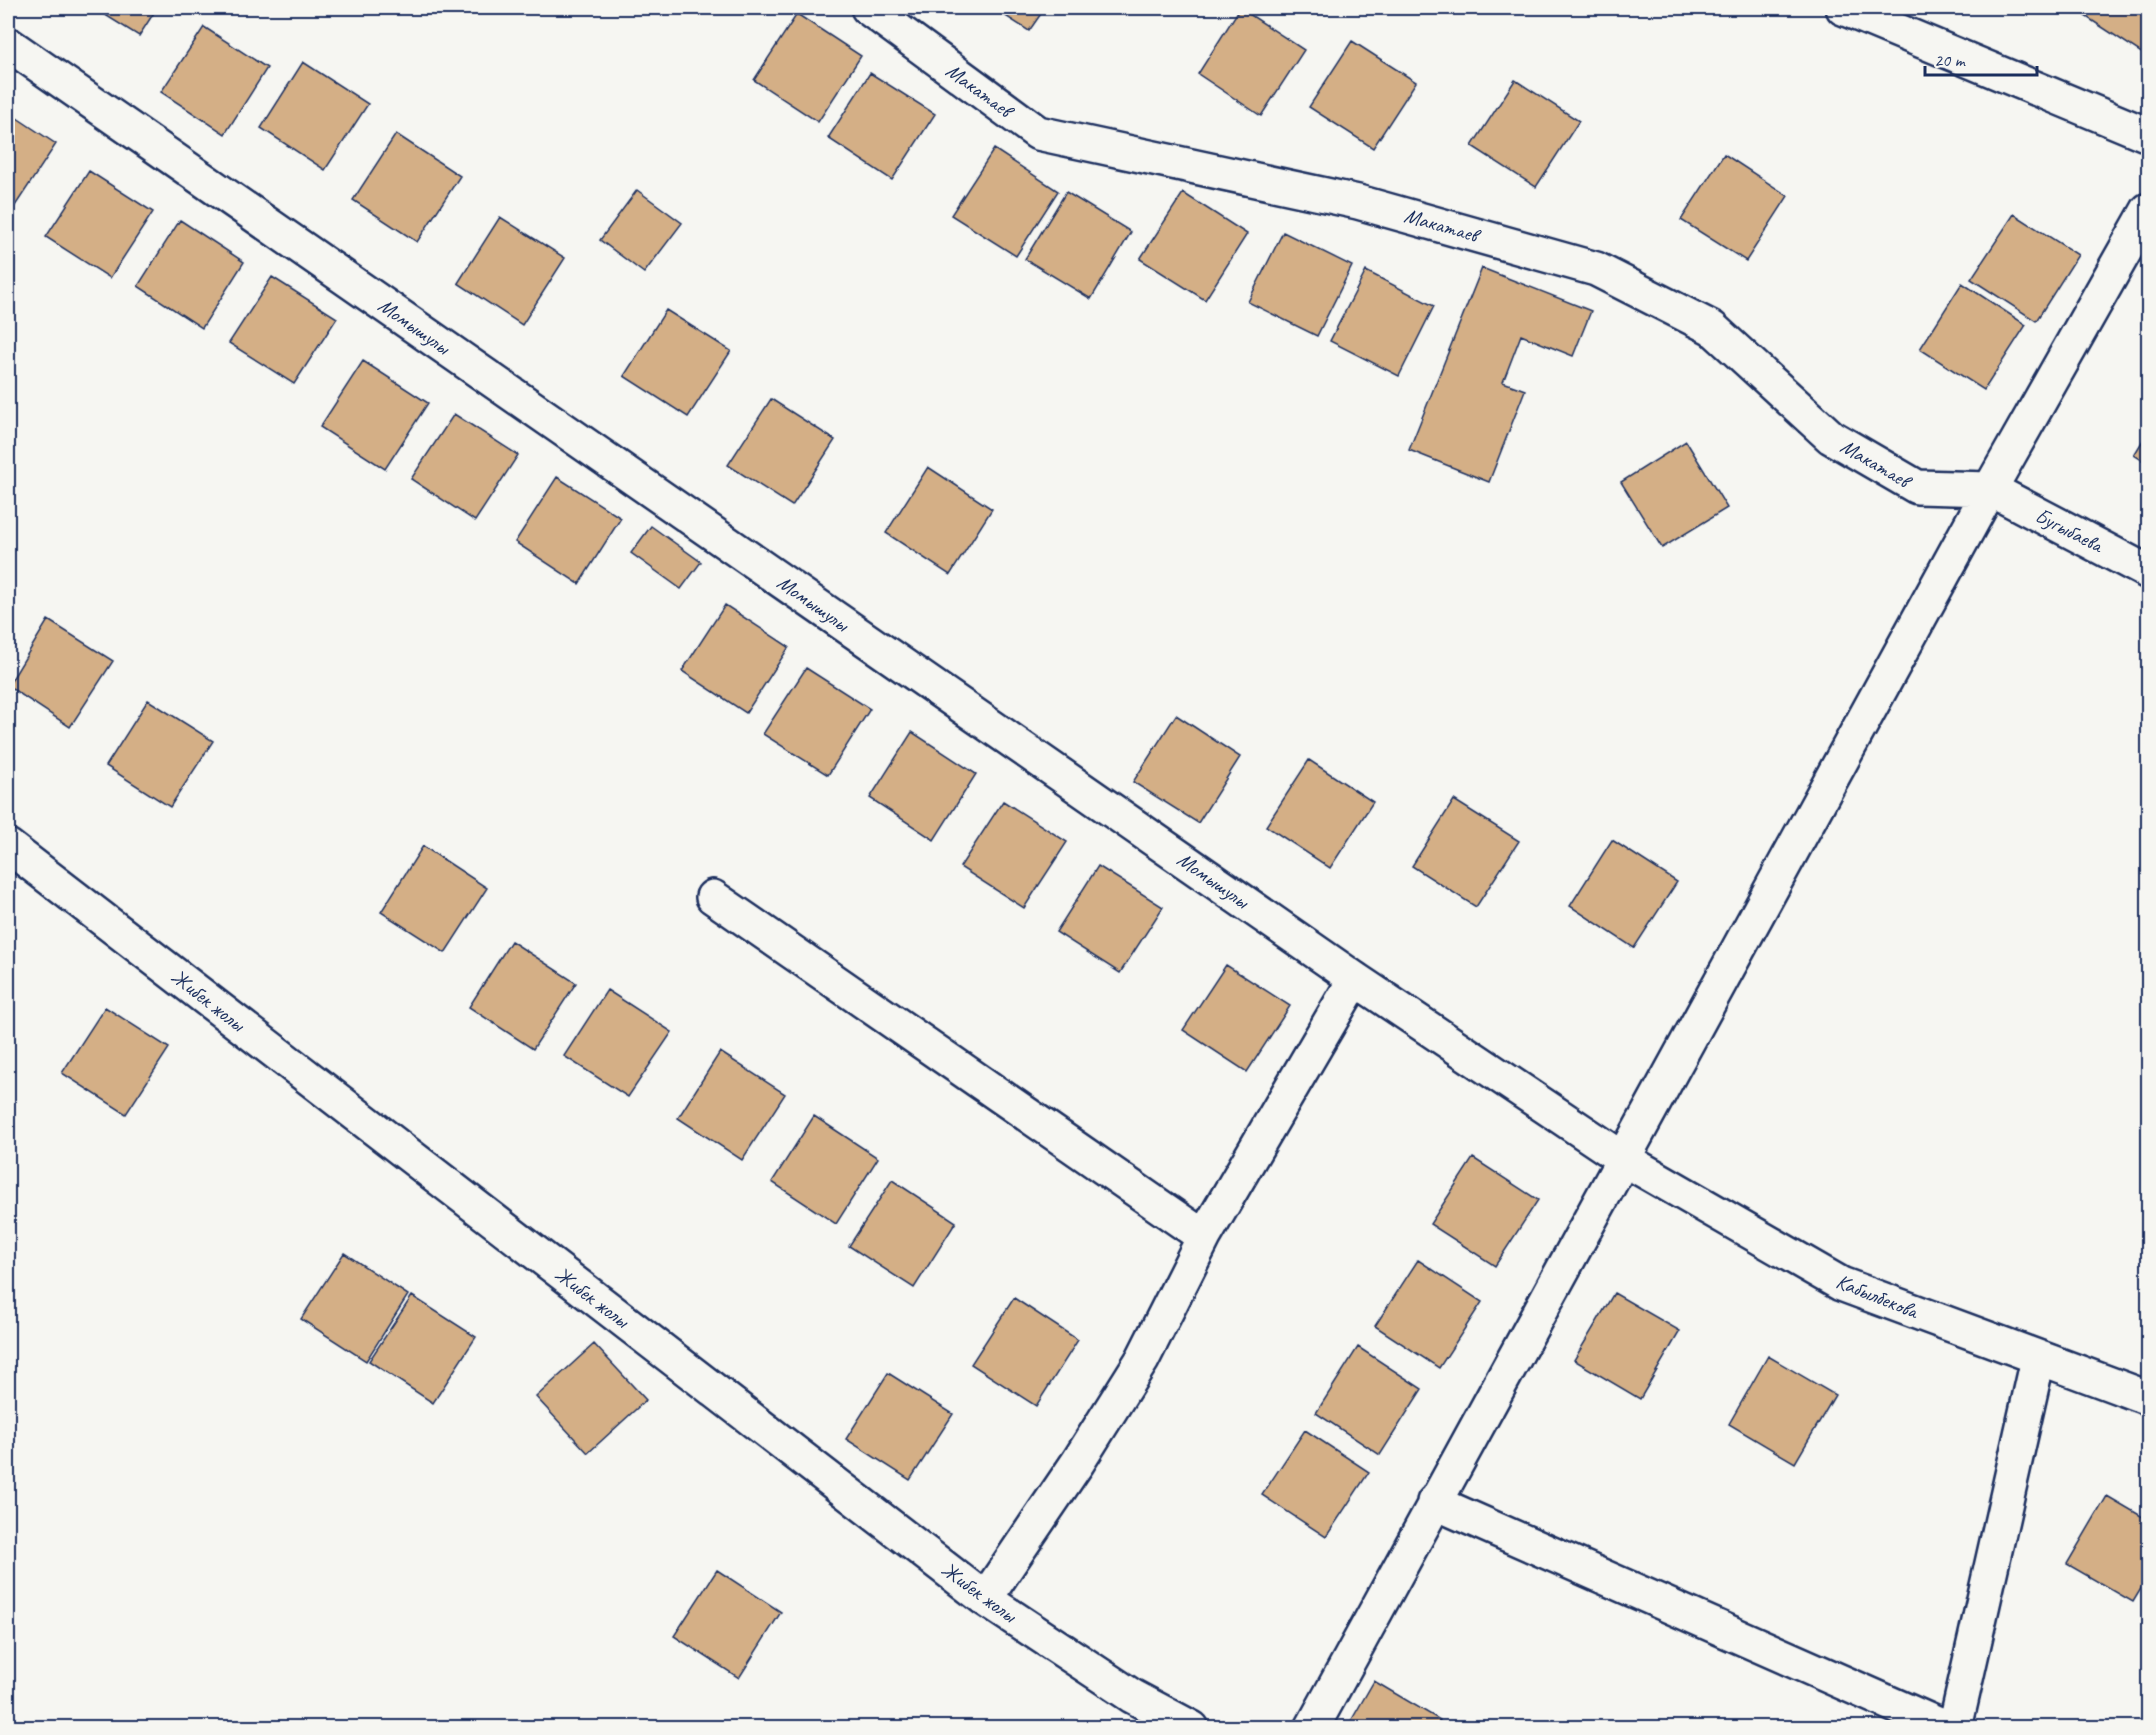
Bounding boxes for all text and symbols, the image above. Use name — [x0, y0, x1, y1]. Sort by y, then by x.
scale bar — [1925, 39, 2038, 77]
text: 20 m — [1934, 49, 1967, 71]
street label: Макатаев — [941, 57, 1021, 125]
street label: Макатаев — [1401, 202, 1485, 249]
street label: Момышулы — [373, 292, 456, 361]
street label: Макатаев — [1836, 433, 1918, 495]
street label: Бугыбаева — [2031, 502, 2109, 559]
street label: Момышулы — [772, 569, 855, 638]
street label: Момышулы — [1172, 846, 1255, 915]
street label: Жибек жолы — [166, 963, 251, 1038]
street label: Жибек жолы — [550, 1261, 636, 1334]
street label: Кабылбекова — [1832, 1268, 1924, 1325]
street label: Жибек жолы — [937, 1556, 1023, 1629]

